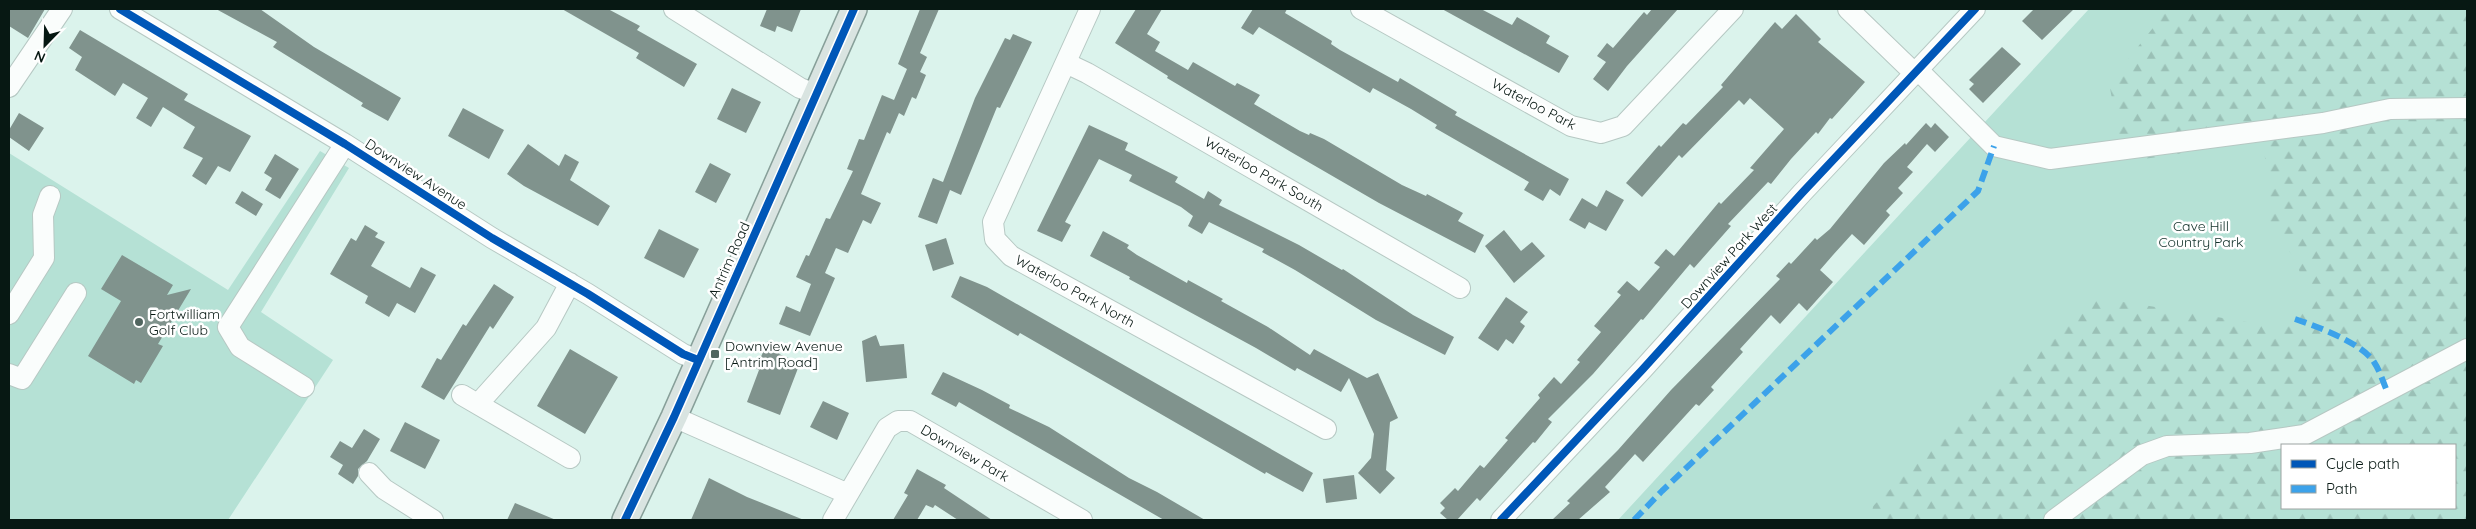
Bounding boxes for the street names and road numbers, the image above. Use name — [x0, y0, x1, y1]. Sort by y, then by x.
street label: Waterloo Park — [1489, 74, 1579, 134]
street label: Waterloo Park South — [1201, 133, 1327, 215]
street label: Downview Avenue — [362, 134, 470, 214]
street label: Downview Park West — [1677, 199, 1781, 312]
street label: Antrim Road — [704, 219, 754, 301]
street label: Waterloo Park North — [1012, 251, 1138, 331]
street label: Downview Park — [917, 420, 1013, 486]

